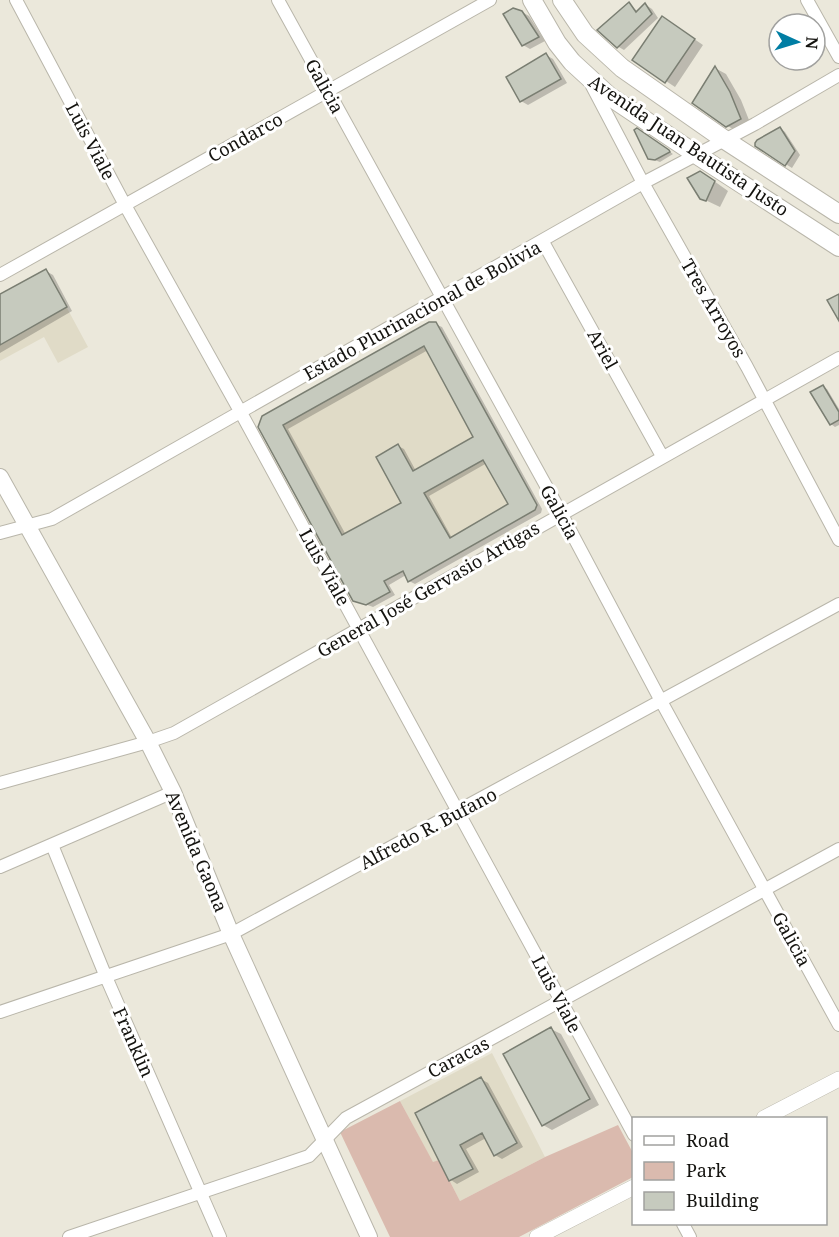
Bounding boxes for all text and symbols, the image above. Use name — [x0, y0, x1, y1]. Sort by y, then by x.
north arrow — [767, 12, 827, 72]
text: N — [801, 36, 823, 50]
street label: Galicia — [300, 54, 350, 118]
street label: Avenida Juan Bautista Justo — [584, 69, 794, 221]
street label: Luis Viale — [61, 98, 121, 184]
street label: Condarco — [203, 107, 287, 167]
street label: Estado Plurinacional de Bolivia — [299, 235, 545, 385]
street label: Tres Arroyos — [676, 254, 752, 362]
street label: Ariel — [582, 325, 624, 374]
street label: Galicia — [535, 480, 585, 544]
street label: General José Gervasio Artigas — [312, 515, 544, 663]
street label: Luis Viale — [294, 524, 356, 610]
street label: Alfredo R. Bufano — [355, 782, 501, 874]
street label: Avenida Gaona — [161, 786, 233, 916]
street label: Galicia — [767, 907, 817, 971]
street label: Luis Viale — [527, 951, 587, 1037]
street label: Franklin — [108, 1003, 160, 1081]
street label: Caracas — [423, 1031, 493, 1083]
legend — [632, 1117, 827, 1225]
text: Road — [686, 1128, 729, 1152]
text: Park — [686, 1158, 726, 1182]
text: Building — [686, 1188, 759, 1212]

